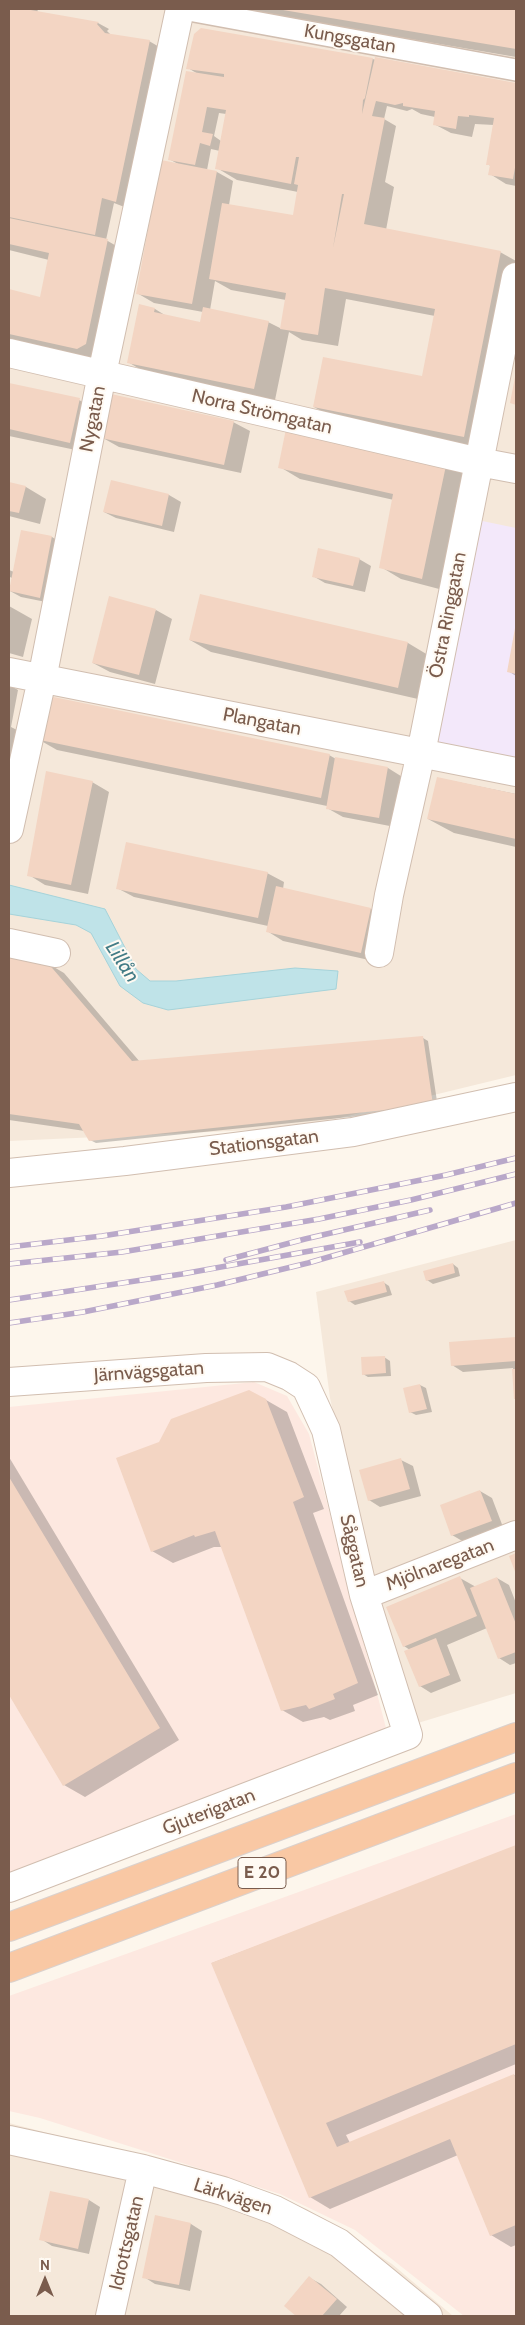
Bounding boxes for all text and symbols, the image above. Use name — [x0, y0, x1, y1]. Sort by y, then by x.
street label: Kungsgatan — [302, 20, 398, 58]
street label: Nygatan — [75, 384, 111, 454]
street label: Norra Strömgatan — [190, 385, 334, 439]
street label: Östra Ringgatan — [425, 550, 471, 680]
street label: Plangatan — [221, 703, 303, 741]
water label: Lillån — [100, 937, 144, 987]
street label: Stationsgatan — [208, 1125, 320, 1161]
street label: Järnvägsgatan — [93, 1357, 205, 1387]
street label: Såggatan — [335, 1512, 373, 1590]
street label: Mjölnaregatan — [383, 1534, 497, 1596]
street label: Gjuterigatan — [160, 1784, 258, 1840]
road number: E 20 — [238, 1858, 286, 1889]
street label: Lärkvägen — [191, 2174, 275, 2220]
street label: Idrottsgatan — [105, 2193, 149, 2293]
north arrow — [20, 2255, 70, 2305]
text: N — [40, 2256, 50, 2274]

